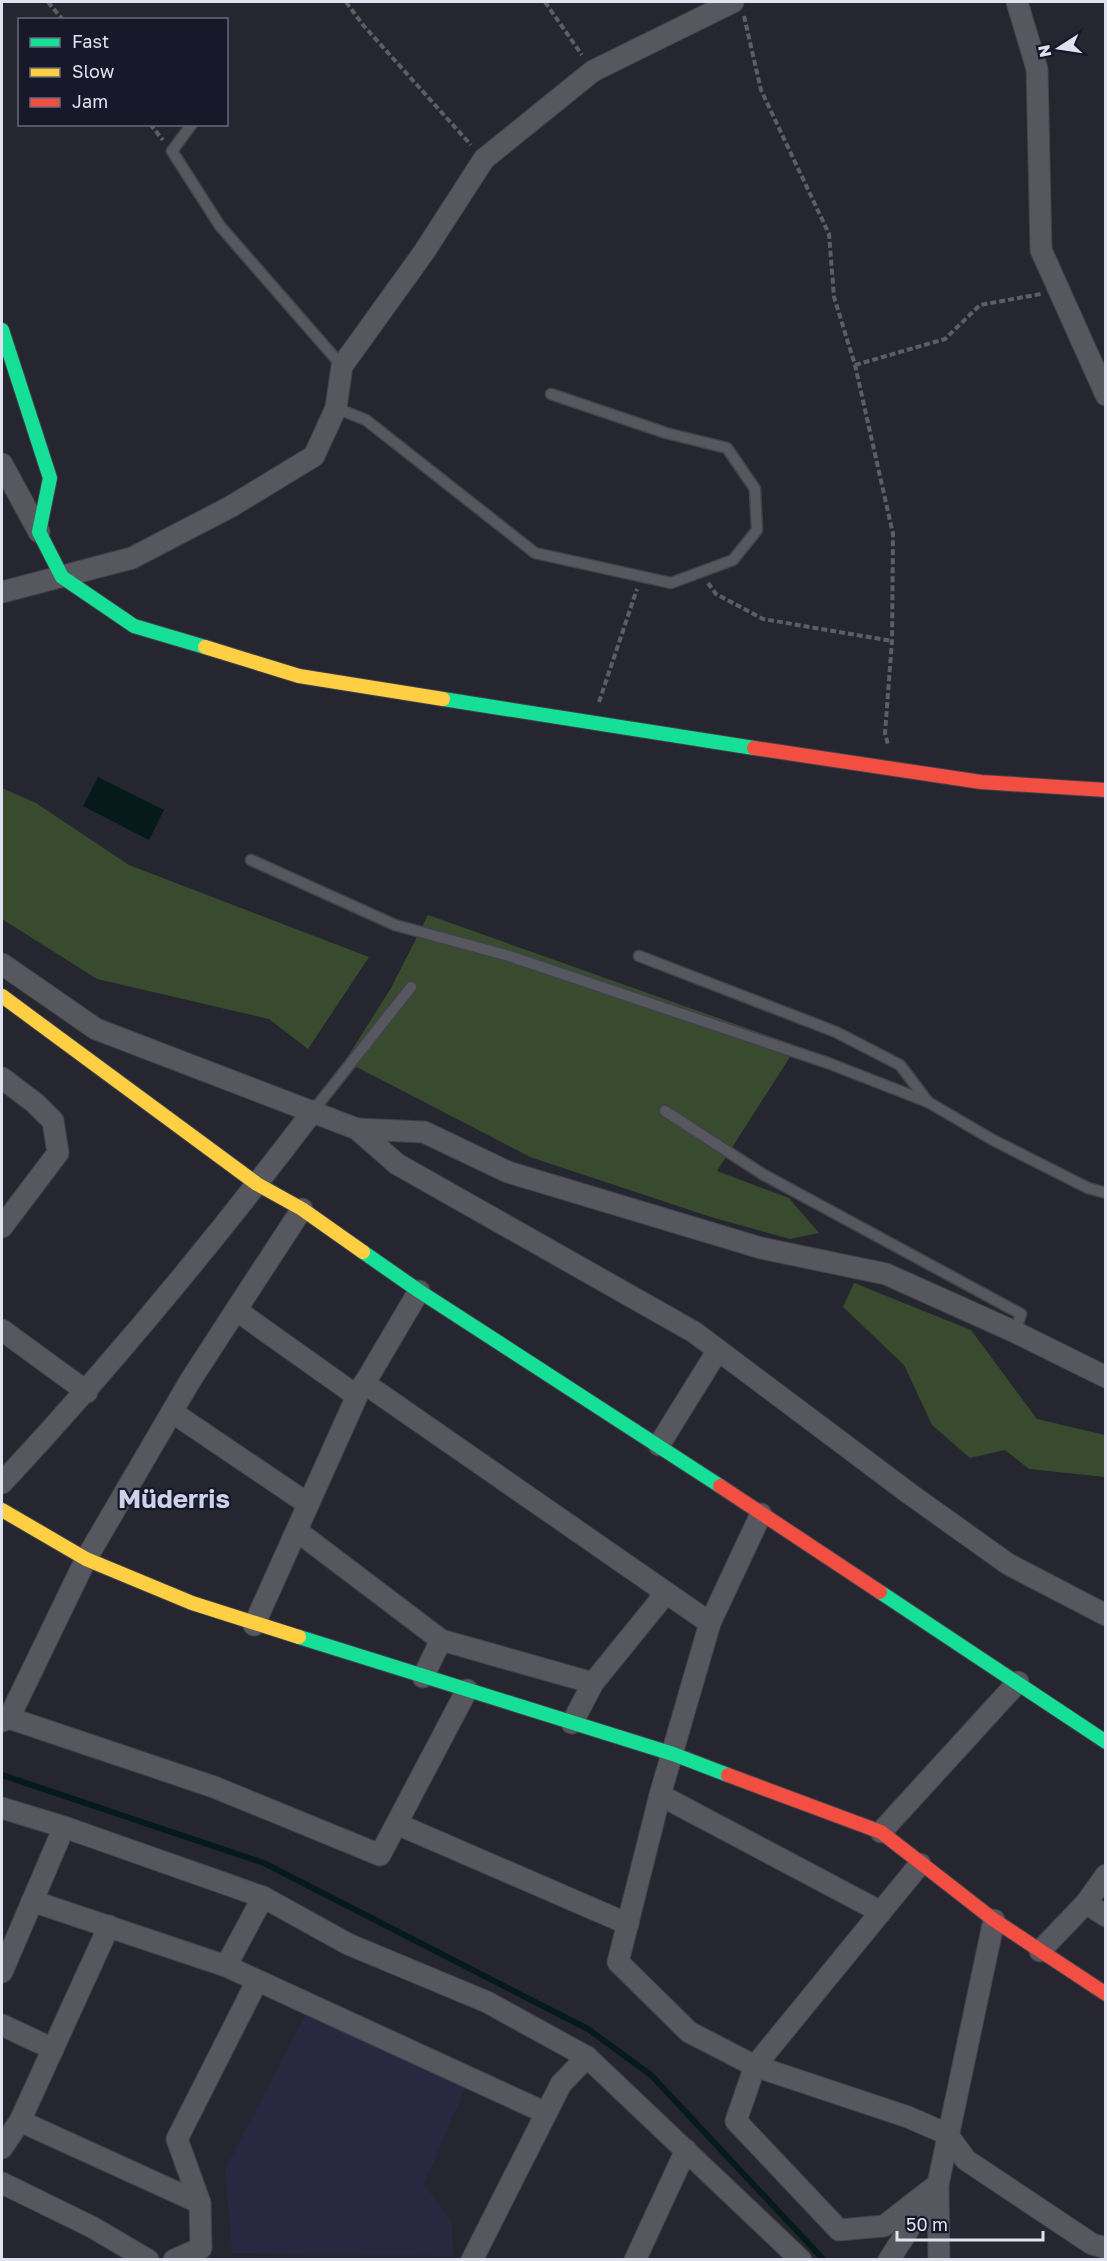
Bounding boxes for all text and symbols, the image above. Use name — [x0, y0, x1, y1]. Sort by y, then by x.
legend — [18, 18, 228, 126]
north arrow — [1029, 18, 1089, 78]
text: Fast — [72, 30, 109, 52]
text: N — [1033, 43, 1055, 59]
text: Slow — [72, 60, 115, 82]
text: Jam — [72, 90, 108, 112]
district label: Müderris — [118, 1483, 230, 1514]
scale bar — [897, 2204, 1042, 2242]
text: 50 m — [906, 2213, 948, 2235]

